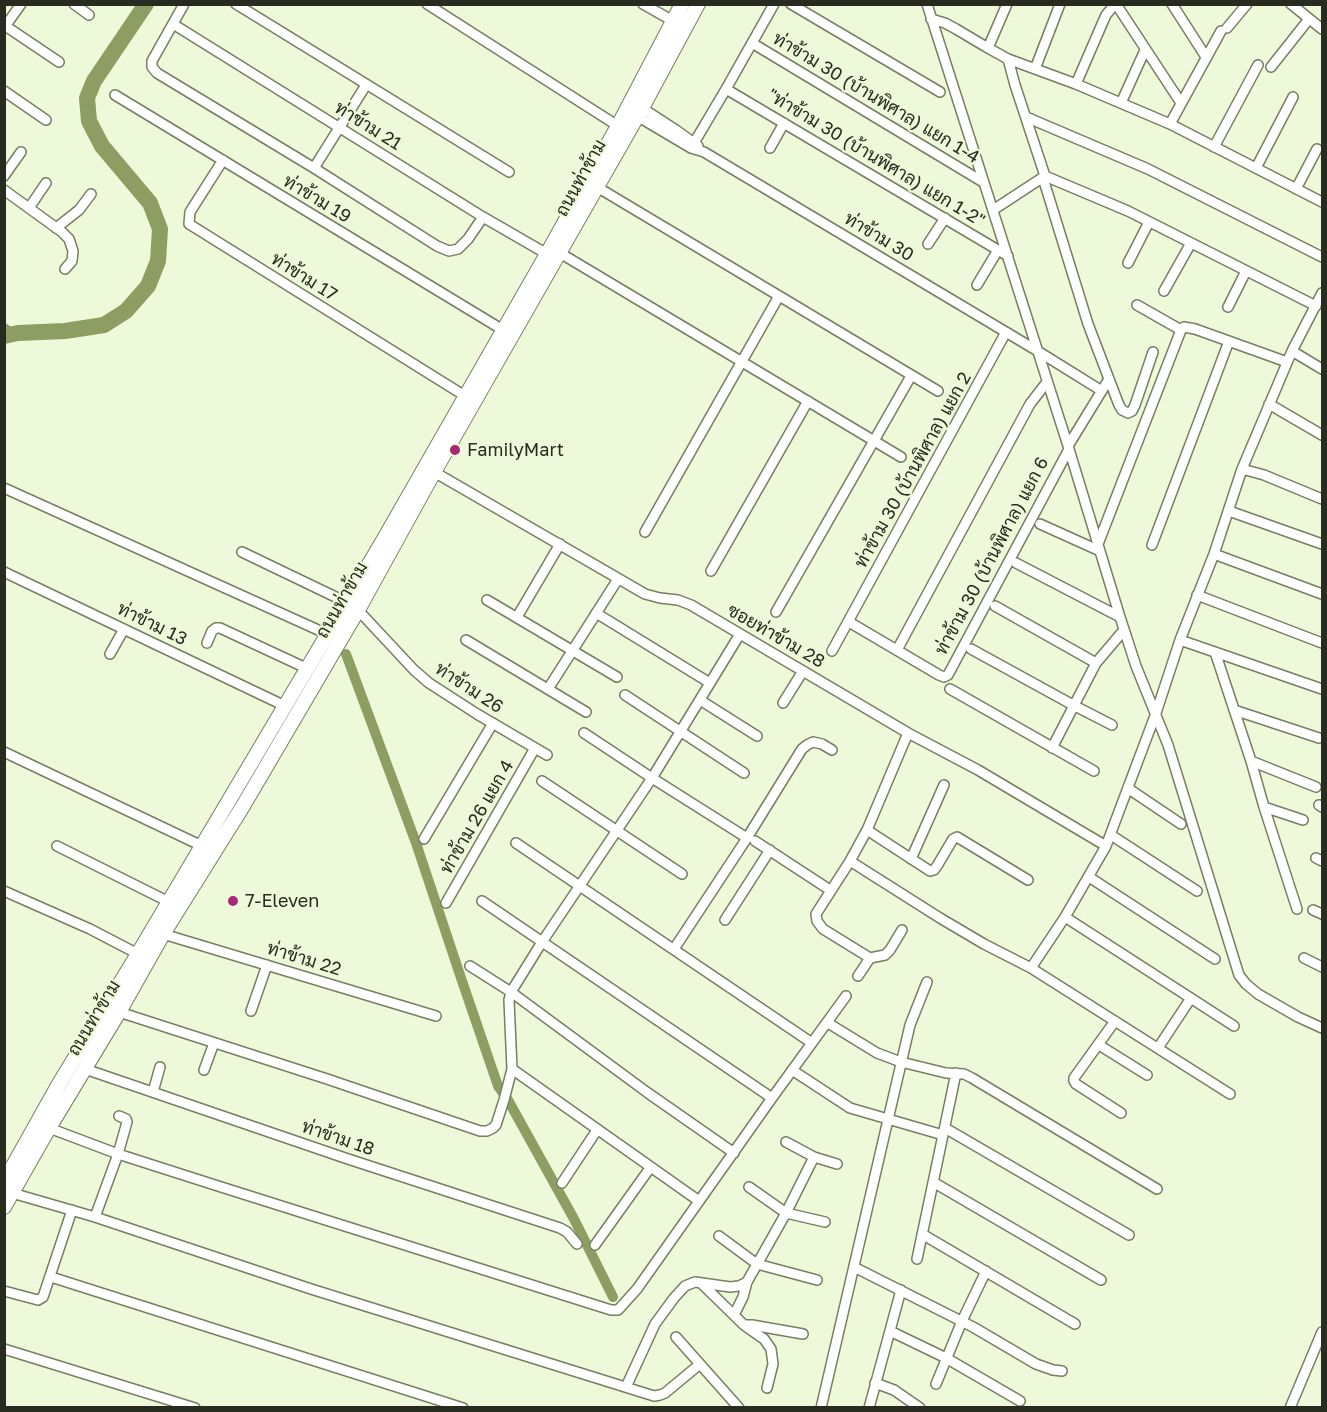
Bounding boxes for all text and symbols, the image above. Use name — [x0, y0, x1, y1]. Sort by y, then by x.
street label: ท่าข้าม 30 (บ้านพิศาล) แยก 1-4 — [769, 28, 983, 168]
street label: "ท่าข้าม 30 (บ้านพิศาล) แยก 1-2" — [763, 84, 989, 232]
street label: ท่าข้าม 21 — [331, 97, 405, 155]
street label: ถนนท่าข้าม — [551, 136, 611, 220]
street label: ท่าข้าม 19 — [279, 170, 355, 228]
street label: ท่าข้าม 30 — [840, 208, 918, 266]
street label: ท่าข้าม 17 — [267, 248, 341, 306]
street label: ท่าข้าม 30 (บ้านพิศาล) แยก 2 — [850, 368, 976, 572]
place label: FamilyMart — [467, 439, 564, 461]
marker: FamilyMart — [448, 443, 462, 457]
street label: ท่าข้าม 30 (บ้านพิศาล) แยก 6 — [931, 453, 1053, 659]
street label: ถนนท่าข้าม — [312, 558, 372, 642]
street label: ท่าข้าม 13 — [114, 598, 190, 650]
street label: ซอยท่าข้าม 28 — [723, 599, 829, 673]
street label: ท่าข้าม 26 — [431, 658, 507, 718]
street label: ท่าข้าม 26 แยก 4 — [436, 756, 518, 878]
place label: 7-Eleven — [245, 890, 319, 912]
marker: 7-Eleven — [226, 894, 240, 908]
street label: ท่าข้าม 22 — [264, 938, 344, 980]
street label: ถนนท่าข้าม — [63, 976, 125, 1060]
street label: ท่าข้าม 18 — [299, 1116, 377, 1160]

